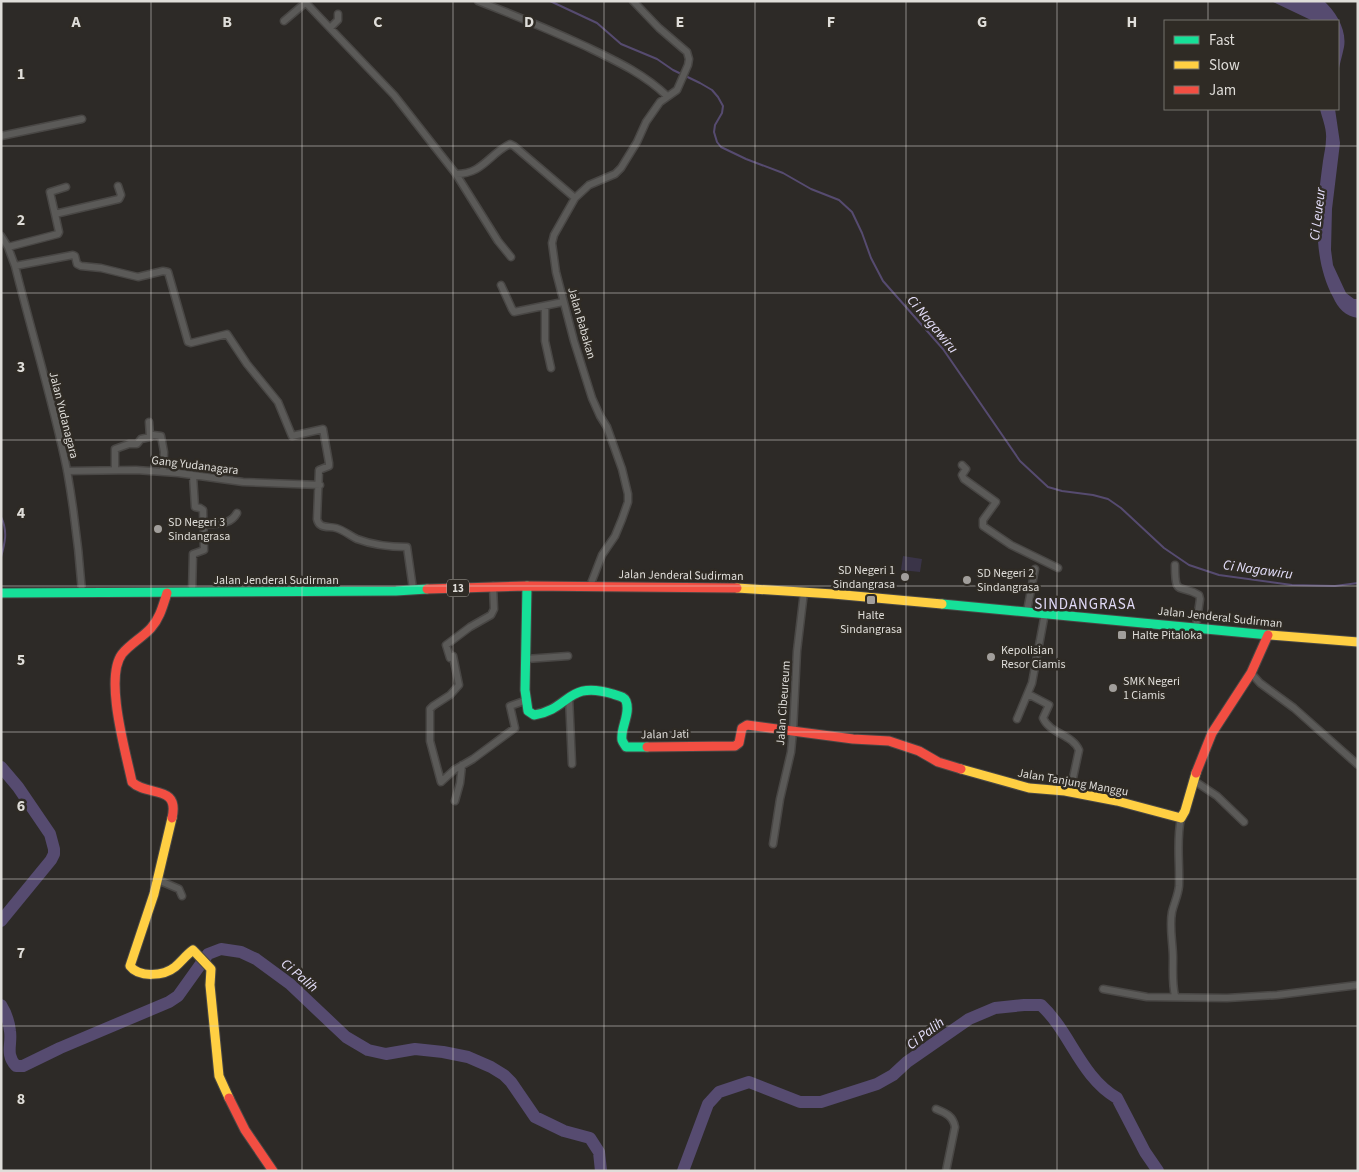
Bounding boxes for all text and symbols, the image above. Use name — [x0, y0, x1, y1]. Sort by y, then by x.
text: A — [70, 11, 81, 33]
text: B — [222, 11, 232, 33]
text: C — [373, 11, 383, 33]
text: D — [524, 11, 534, 33]
text: E — [676, 11, 684, 33]
text: F — [827, 11, 835, 33]
text: G — [977, 11, 987, 33]
text: H — [1127, 11, 1137, 33]
legend — [1164, 20, 1339, 110]
text: Fast — [1209, 30, 1235, 51]
text: Slow — [1209, 55, 1240, 76]
text: 1 — [17, 63, 25, 85]
text: Jam — [1209, 80, 1236, 101]
water label: Ci Leueur — [1305, 185, 1331, 242]
text: 2 — [17, 209, 25, 231]
street label: Jalan Babakan — [563, 285, 600, 361]
water label: Ci Nagawiru — [902, 291, 962, 358]
text: 3 — [17, 356, 25, 378]
street label: Jalan Yudanagara — [45, 370, 83, 460]
street label: Gang Yudanagara — [151, 452, 239, 479]
text: 4 — [17, 502, 26, 524]
place label: SD Negeri 3 Sindangrasa — [168, 514, 230, 545]
marker: SD Negeri 3 Sindangrasa — [152, 523, 164, 535]
water label: Ci Nagawiru — [1222, 555, 1294, 585]
place label: SD Negeri 1 Sindangrasa — [833, 562, 895, 593]
place label: SD Negeri 2 Sindangrasa — [977, 565, 1039, 596]
street label: Jalan Jenderal Sudirman — [618, 566, 744, 585]
marker: SD Negeri 1 Sindangrasa — [899, 571, 911, 583]
street label: Jalan Jenderal Sudirman — [213, 572, 339, 589]
marker: SD Negeri 2 Sindangrasa — [961, 574, 973, 586]
road number: 13 — [447, 580, 469, 596]
marker: Halte Sindangrasa — [865, 594, 877, 606]
district label: SINDANGRASA — [1034, 594, 1136, 615]
street label: Jalan Jenderal Sudirman — [1157, 602, 1283, 633]
place label: Halte Sindangrasa — [840, 607, 902, 638]
place label: Halte Pitaloka — [1132, 627, 1202, 644]
marker: Halte Pitaloka — [1116, 629, 1128, 641]
place label: Kepolisian Resor Ciamis — [1001, 642, 1066, 673]
text: 5 — [17, 649, 25, 671]
marker: Kepolisian Resor Ciamis — [985, 651, 997, 663]
street label: Jalan Cibeureum — [772, 660, 795, 746]
place label: SMK Negeri 1 Ciamis — [1123, 673, 1180, 704]
marker: SMK Negeri 1 Ciamis — [1107, 682, 1119, 694]
street label: Jalan Jati — [641, 726, 689, 743]
street label: Jalan Tanjung Manggu — [1016, 764, 1130, 801]
text: 6 — [17, 795, 25, 817]
text: 7 — [17, 942, 25, 964]
water label: Ci Palih — [276, 954, 322, 997]
water label: Ci Palih — [902, 1013, 949, 1055]
text: 8 — [17, 1088, 25, 1110]

